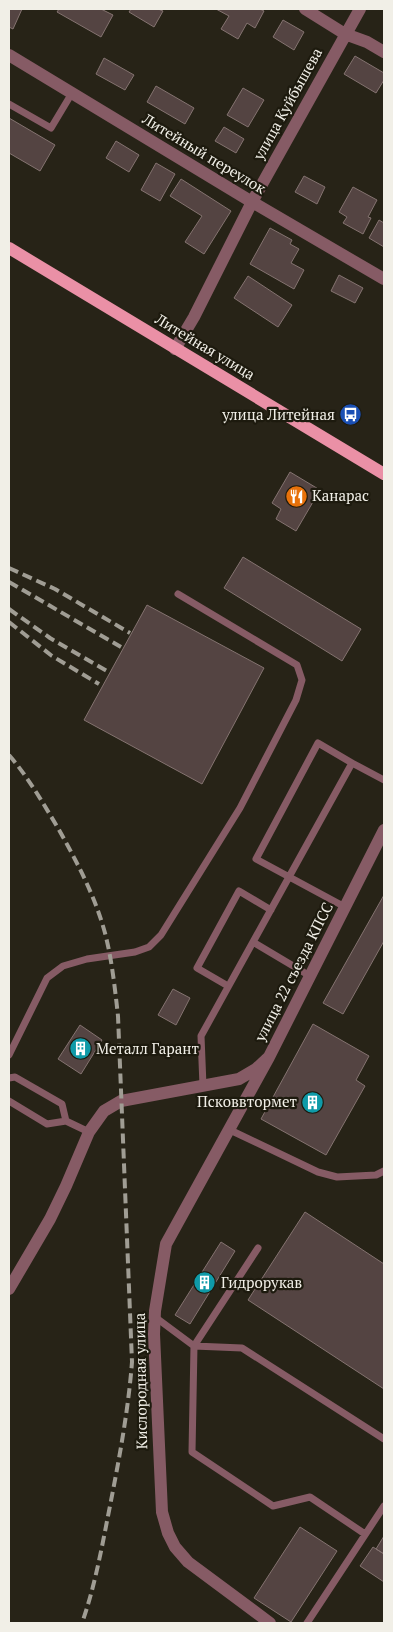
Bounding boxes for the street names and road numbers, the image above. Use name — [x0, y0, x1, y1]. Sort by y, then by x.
street label: улица Куйбышева — [248, 43, 326, 164]
street label: Литейный переулок — [138, 108, 271, 198]
street label: Литейная улица — [151, 308, 259, 384]
street label: улица 22 съезда КПСС — [249, 899, 337, 1045]
street label: Кислородная улица — [129, 1312, 151, 1450]

